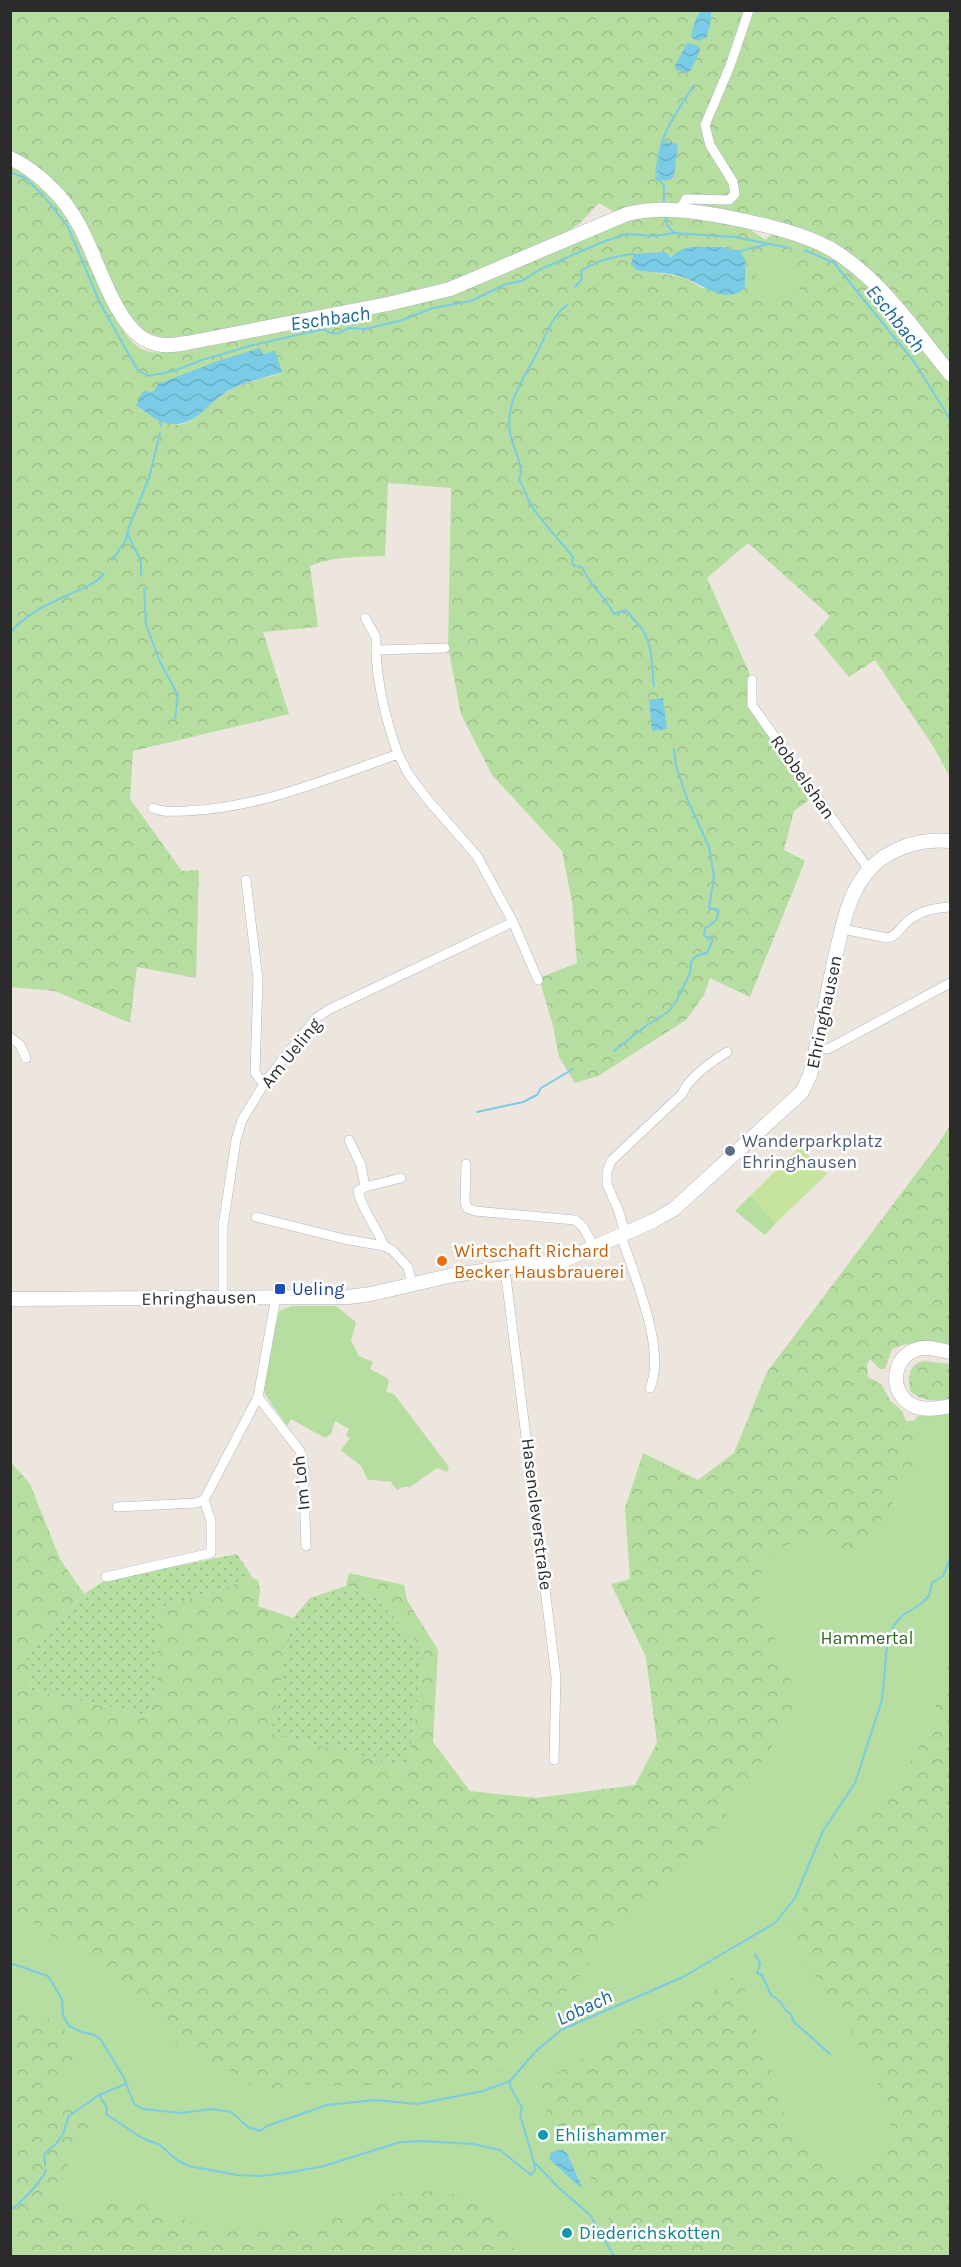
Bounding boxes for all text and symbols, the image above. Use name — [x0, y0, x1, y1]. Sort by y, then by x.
water label: Eschbach — [861, 280, 930, 357]
water label: Eschbach — [289, 302, 372, 335]
street label: Robbelshan — [766, 731, 840, 823]
street label: Ehringhausen — [801, 953, 847, 1071]
street label: Am Ueling — [256, 1013, 326, 1093]
place label: Wanderparkplatz Ehringhausen — [742, 1130, 883, 1173]
marker: Wanderparkplatz Ehringhausen — [723, 1144, 737, 1158]
place label: Wirtschaft Richard Becker Hausbrauerei — [454, 1240, 625, 1283]
marker: Wirtschaft Richard Becker Hausbrauerei — [435, 1254, 449, 1268]
place label: Ueling — [292, 1278, 344, 1300]
marker: Ueling — [273, 1282, 287, 1296]
street label: Ehringhausen — [141, 1286, 257, 1310]
street label: Hasencleverstraße — [517, 1437, 557, 1591]
street label: Im Loh — [287, 1454, 315, 1512]
park label: Hammertal — [820, 1627, 914, 1649]
water label: Lobach — [553, 1985, 616, 2030]
place label: Ehlishammer — [555, 2124, 667, 2146]
marker: Ehlishammer — [536, 2128, 550, 2142]
place label: Diederichskotten — [579, 2222, 721, 2244]
marker: Diederichskotten — [560, 2226, 574, 2240]

